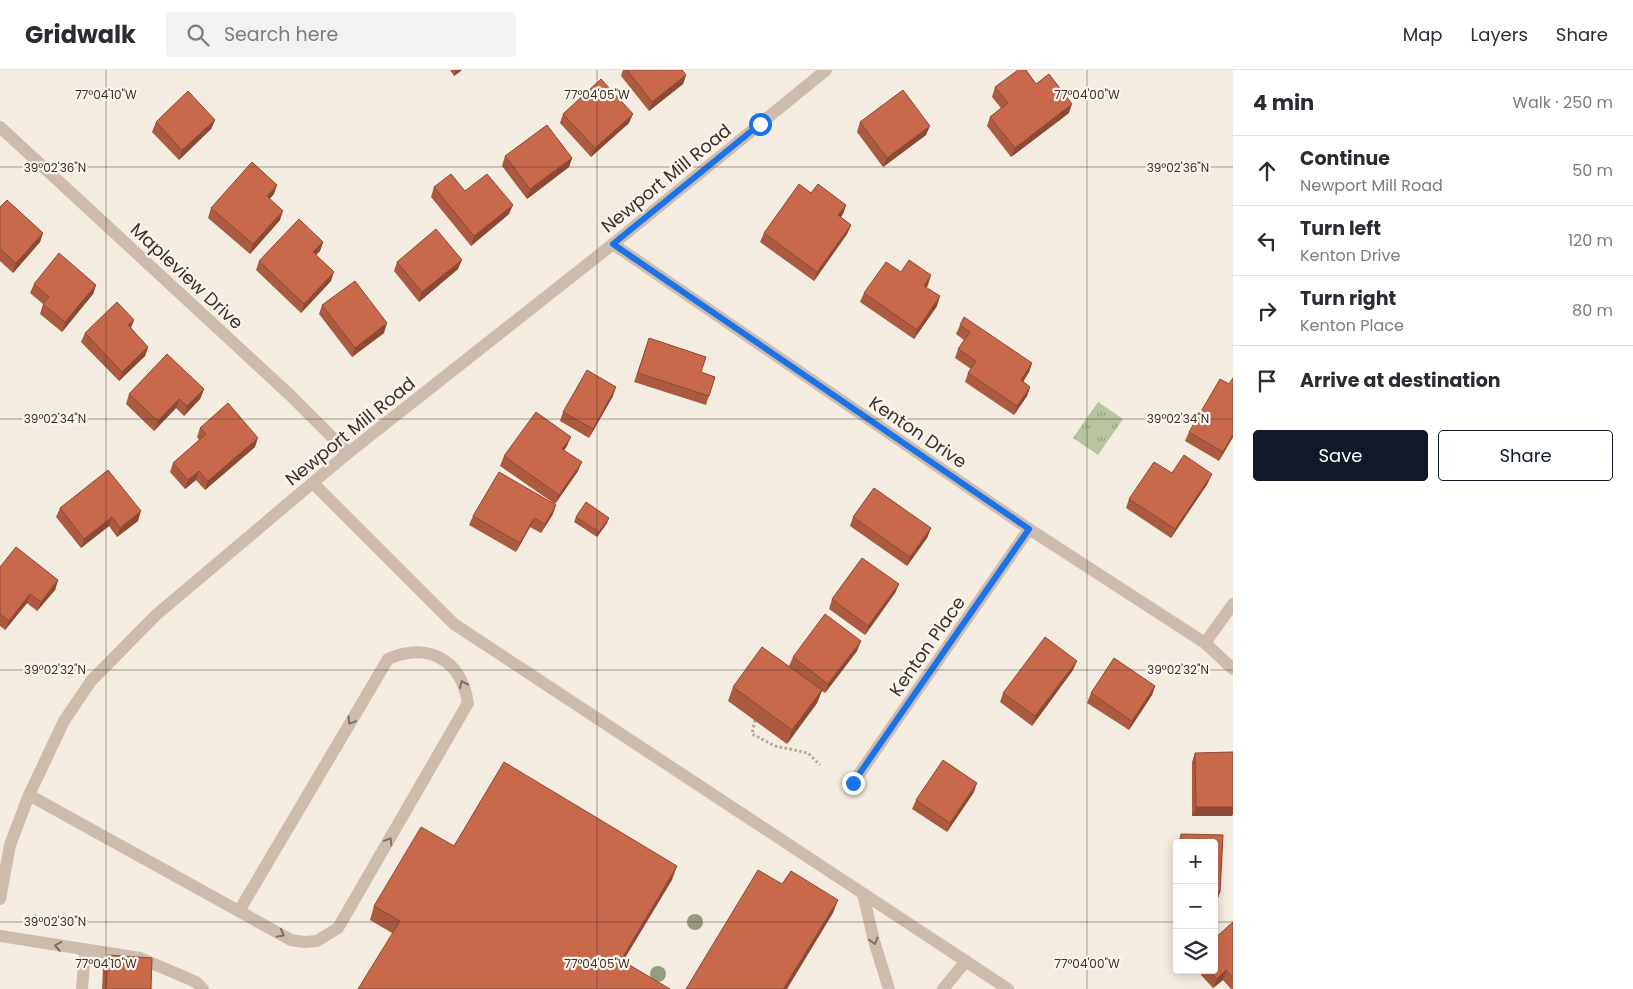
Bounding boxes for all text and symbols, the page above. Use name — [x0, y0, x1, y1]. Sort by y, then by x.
search box — [166, 12, 516, 57]
text: Gridwalk — [25, 18, 136, 51]
icon: search — [184, 21, 212, 49]
text: Search here — [224, 21, 338, 48]
text: Map — [1403, 22, 1443, 47]
text: Layers — [1471, 22, 1528, 47]
text: Share — [1556, 22, 1608, 47]
text: 77°04'10"W — [75, 86, 137, 103]
text: 77°04'05"W — [564, 86, 630, 103]
text: 77°04'00"W — [1054, 86, 1120, 103]
text: 4 min — [1253, 88, 1314, 117]
text: Walk · 250 m — [1512, 91, 1613, 114]
route start — [749, 113, 772, 136]
street label: Newport Mill Road — [596, 118, 736, 238]
text: Continue — [1300, 145, 1390, 172]
icon: ahead — [1253, 157, 1281, 185]
text: 39°02'36"N — [24, 159, 86, 176]
text: 39°02'36"N — [1147, 159, 1209, 176]
text: 50 m — [1572, 159, 1613, 182]
text: Newport Mill Road — [1300, 174, 1443, 197]
text: Turn left — [1300, 215, 1381, 242]
street label: Mapleview Drive — [125, 217, 249, 335]
icon: left — [1253, 227, 1281, 255]
text: 120 m — [1568, 229, 1613, 252]
text: Kenton Drive — [1300, 244, 1400, 267]
text: Turn right — [1300, 285, 1396, 312]
icon: right — [1253, 297, 1281, 325]
text: 80 m — [1572, 299, 1613, 322]
text: Kenton Place — [1300, 314, 1404, 337]
icon: arrive — [1253, 367, 1281, 395]
text: Arrive at destination — [1300, 367, 1501, 394]
street label: Newport Mill Road — [280, 371, 420, 491]
street label: Kenton Drive — [864, 390, 972, 474]
text: 39°02'34"N — [24, 410, 86, 427]
text: 39°02'34"N — [1147, 410, 1209, 427]
button: Save — [1253, 430, 1428, 481]
button: Share — [1438, 430, 1613, 481]
street label: Kenton Place — [883, 591, 971, 701]
text: 39°02'32"N — [24, 661, 86, 678]
text: 39°02'32"N — [1147, 661, 1209, 678]
one-way arrow — [459, 680, 470, 689]
one-way arrow — [347, 716, 357, 725]
route end — [842, 772, 865, 795]
one-way arrow — [382, 838, 392, 847]
map controls — [1173, 839, 1218, 974]
button: + — [1173, 839, 1218, 884]
button: − — [1173, 884, 1218, 929]
text: 39°02'30"N — [24, 913, 86, 930]
one-way arrow — [276, 928, 285, 938]
button: layers — [1173, 929, 1218, 974]
one-way arrow — [868, 937, 879, 946]
one-way arrow — [54, 941, 62, 951]
text: 77°04'10"W — [75, 955, 137, 972]
text: 77°04'05"W — [564, 955, 630, 972]
text: 77°04'00"W — [1054, 955, 1120, 972]

